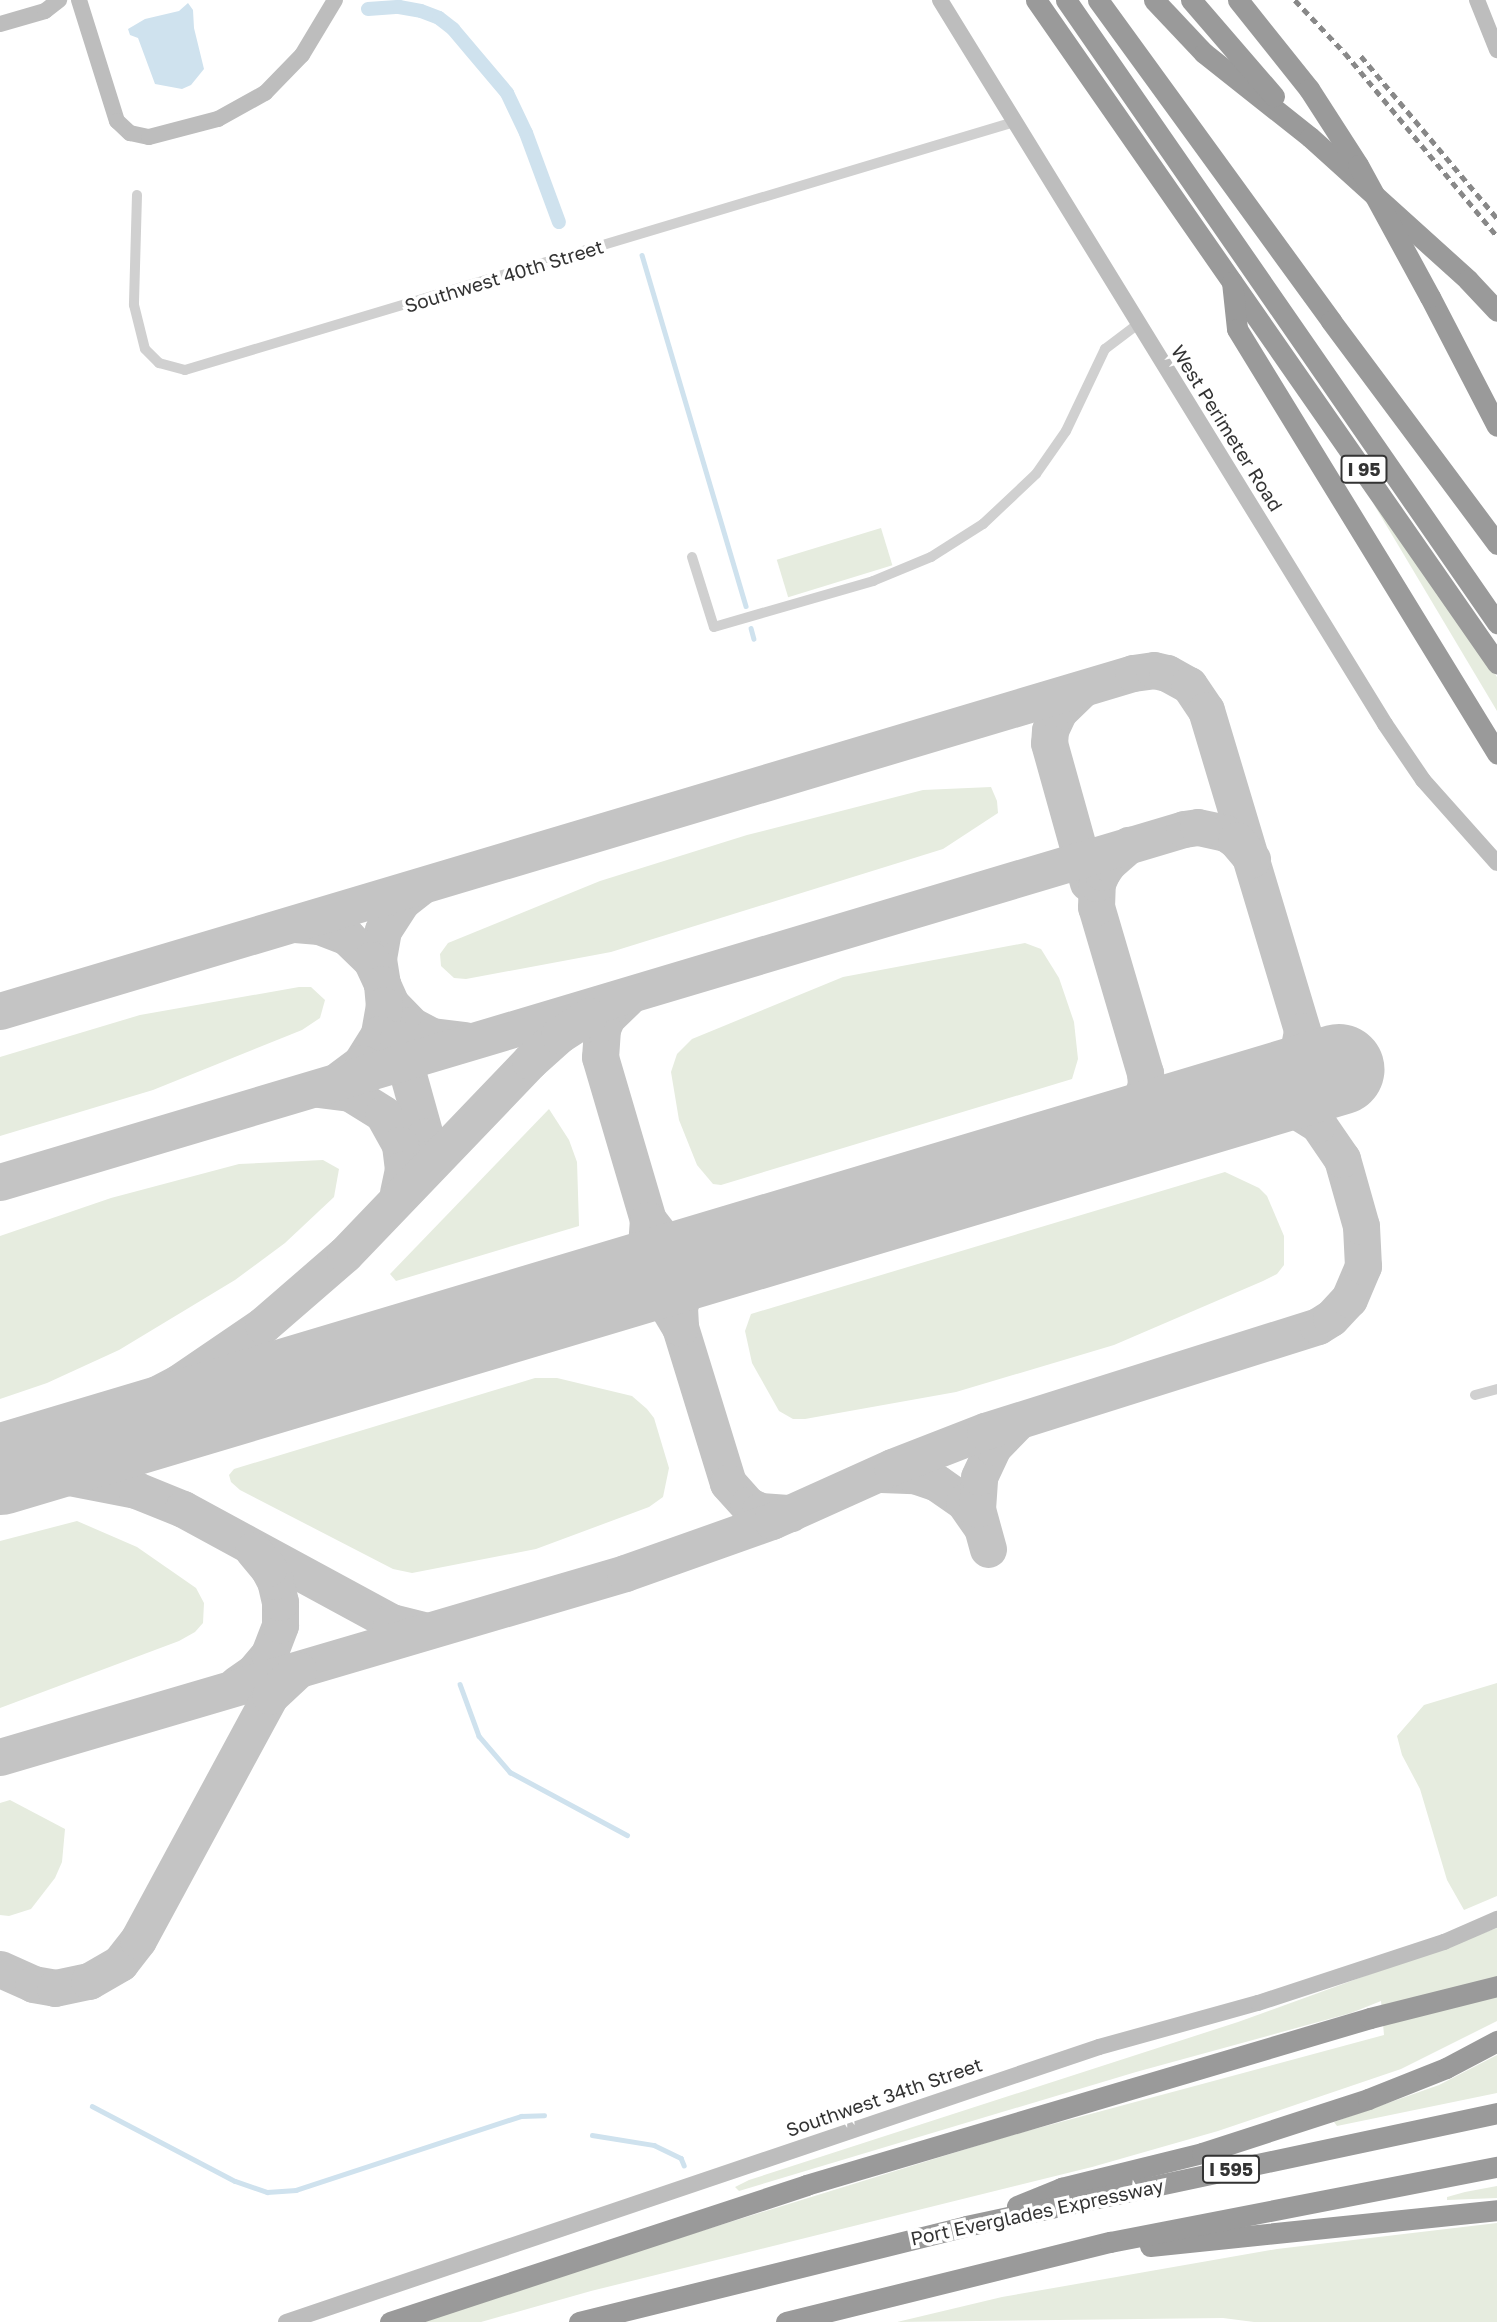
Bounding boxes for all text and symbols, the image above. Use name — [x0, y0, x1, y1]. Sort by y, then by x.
street label: Southwest 40th Street — [402, 235, 606, 317]
street label: West Perimeter Road — [1166, 341, 1288, 515]
road number: I 95 — [1340, 454, 1388, 484]
street label: Southwest 34th Street — [783, 2053, 985, 2141]
road number: I 595 — [1201, 2154, 1261, 2183]
street label: Port Everglades Expressway — [909, 2174, 1165, 2250]

